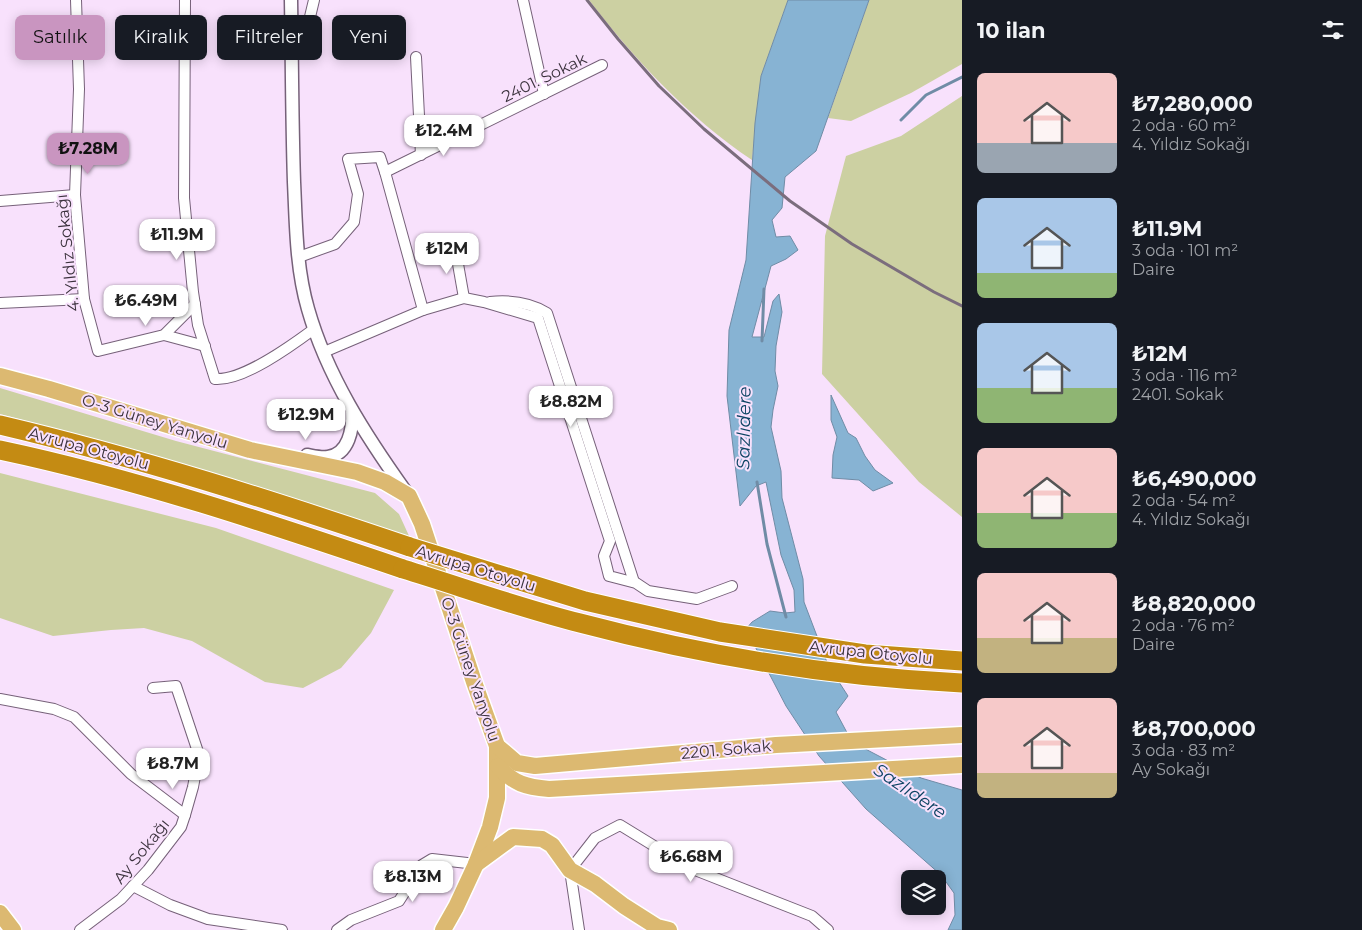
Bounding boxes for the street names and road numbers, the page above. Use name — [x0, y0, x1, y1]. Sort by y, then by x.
street label: 2401. Sokak — [499, 49, 590, 106]
street label: 4. Yıldız Sokağı — [52, 193, 83, 313]
street label: O-3 Güney Yanyolu — [80, 390, 230, 453]
street label: Avrupa Otoyolu — [26, 423, 151, 474]
street label: Avrupa Otoyolu — [414, 541, 538, 596]
street label: O-3 Güney Yanyolu — [437, 594, 504, 744]
street label: Avrupa Otoyolu — [808, 637, 934, 668]
street label: 2201. Sokak — [680, 736, 772, 763]
street label: Ay Sokağı — [109, 815, 173, 888]

